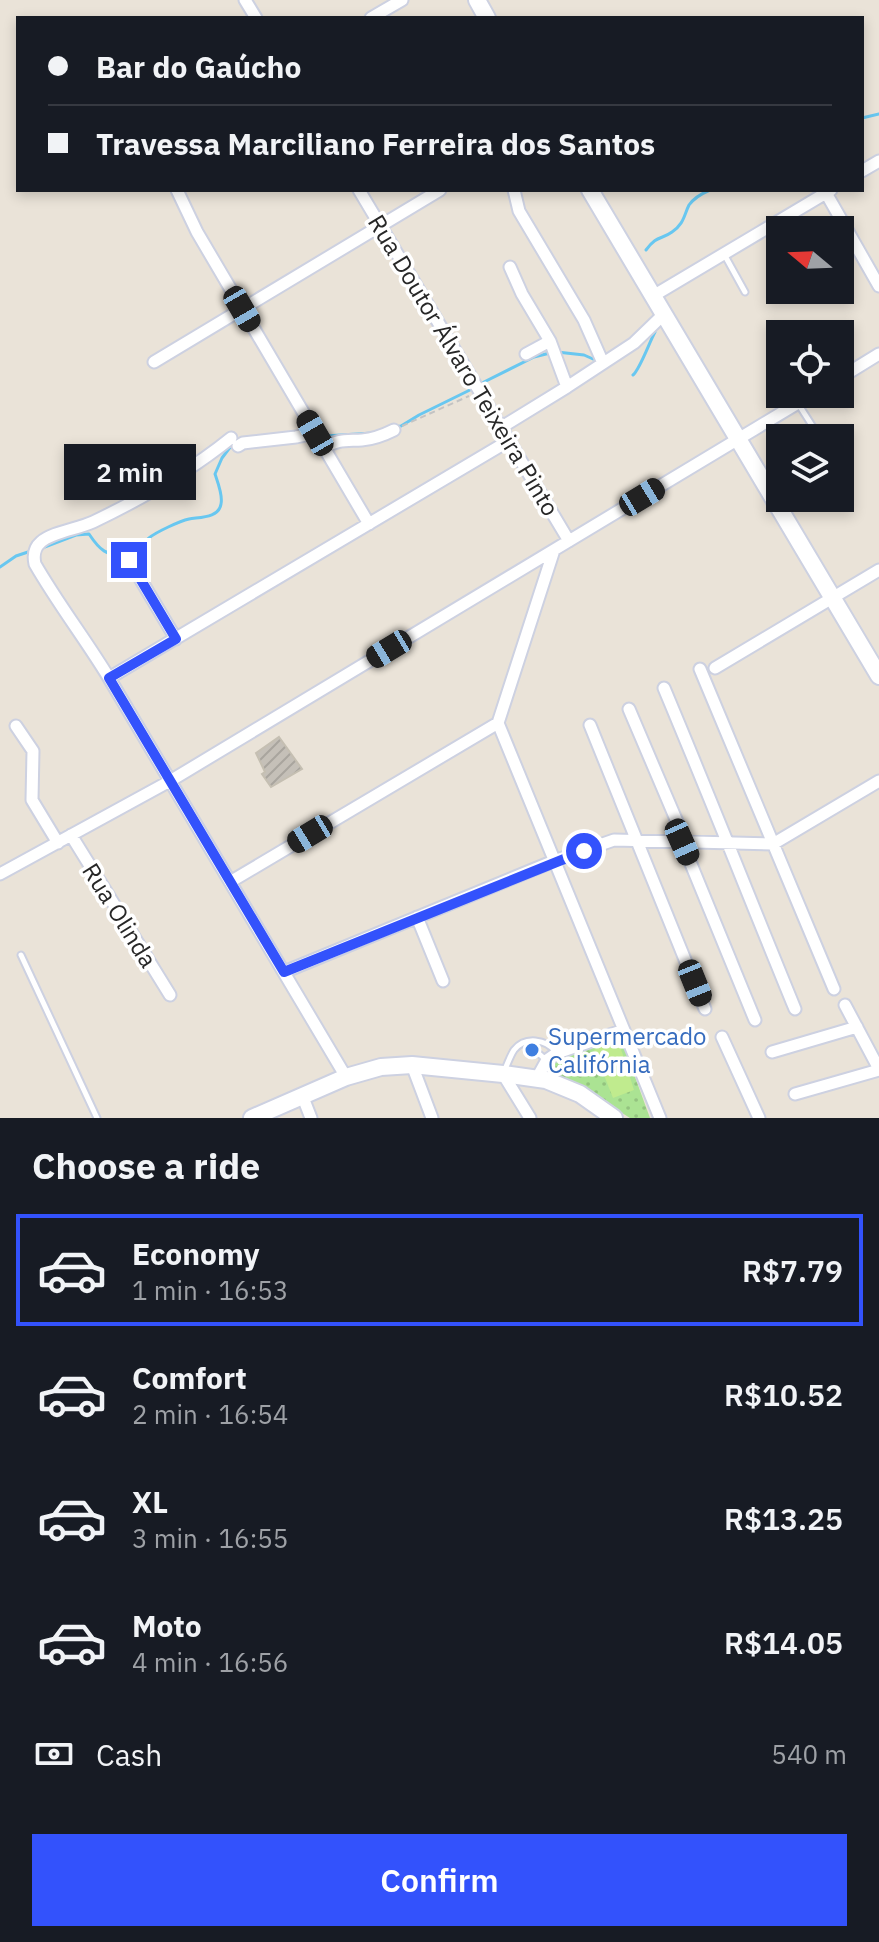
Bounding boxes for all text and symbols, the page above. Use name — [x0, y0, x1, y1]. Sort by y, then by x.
text: Bar do Gaúcho — [96, 47, 301, 86]
text: Travessa Marciliano Ferreira dos Santos — [96, 124, 655, 163]
street label: Rua Doutor Álvaro Teixeira Pinto — [361, 208, 567, 522]
north arrow — [766, 216, 854, 304]
map controls — [766, 216, 854, 512]
car — [220, 282, 264, 336]
button: locate — [766, 320, 854, 408]
car — [293, 406, 337, 460]
button: layers — [766, 424, 854, 512]
callout: 2 min — [63, 444, 195, 500]
text: 2 min — [96, 455, 164, 489]
car — [615, 474, 669, 520]
route end — [111, 542, 147, 578]
car — [362, 626, 416, 672]
car — [283, 811, 337, 857]
car — [661, 815, 703, 869]
route start — [566, 833, 602, 869]
street label: Rua Olinda — [75, 857, 165, 973]
car — [675, 956, 715, 1010]
place label: Supermercado Califórnia — [548, 1020, 707, 1080]
marker: Supermercado Califórnia — [523, 1041, 541, 1059]
text: Choose a ride — [32, 1142, 260, 1189]
icon: car — [36, 1234, 108, 1306]
text: Economy — [132, 1234, 260, 1273]
text: R$7.79 — [742, 1251, 843, 1290]
text: 1 min · 16:53 — [132, 1273, 288, 1307]
icon: car — [36, 1358, 108, 1430]
text: Comfort — [132, 1358, 247, 1397]
text: R$10.52 — [724, 1375, 843, 1414]
text: 2 min · 16:54 — [132, 1397, 288, 1431]
icon: car — [36, 1482, 108, 1554]
text: XL — [132, 1482, 168, 1521]
text: R$13.25 — [724, 1499, 843, 1538]
text: 3 min · 16:55 — [132, 1521, 288, 1555]
icon: car — [36, 1606, 108, 1678]
text: Moto — [132, 1606, 202, 1645]
text: R$14.05 — [724, 1623, 843, 1662]
text: 4 min · 16:56 — [132, 1645, 288, 1679]
icon: cash — [32, 1732, 76, 1776]
text: Cash — [96, 1735, 162, 1774]
text: 540 m — [771, 1737, 847, 1771]
button: Confirm — [32, 1834, 847, 1926]

